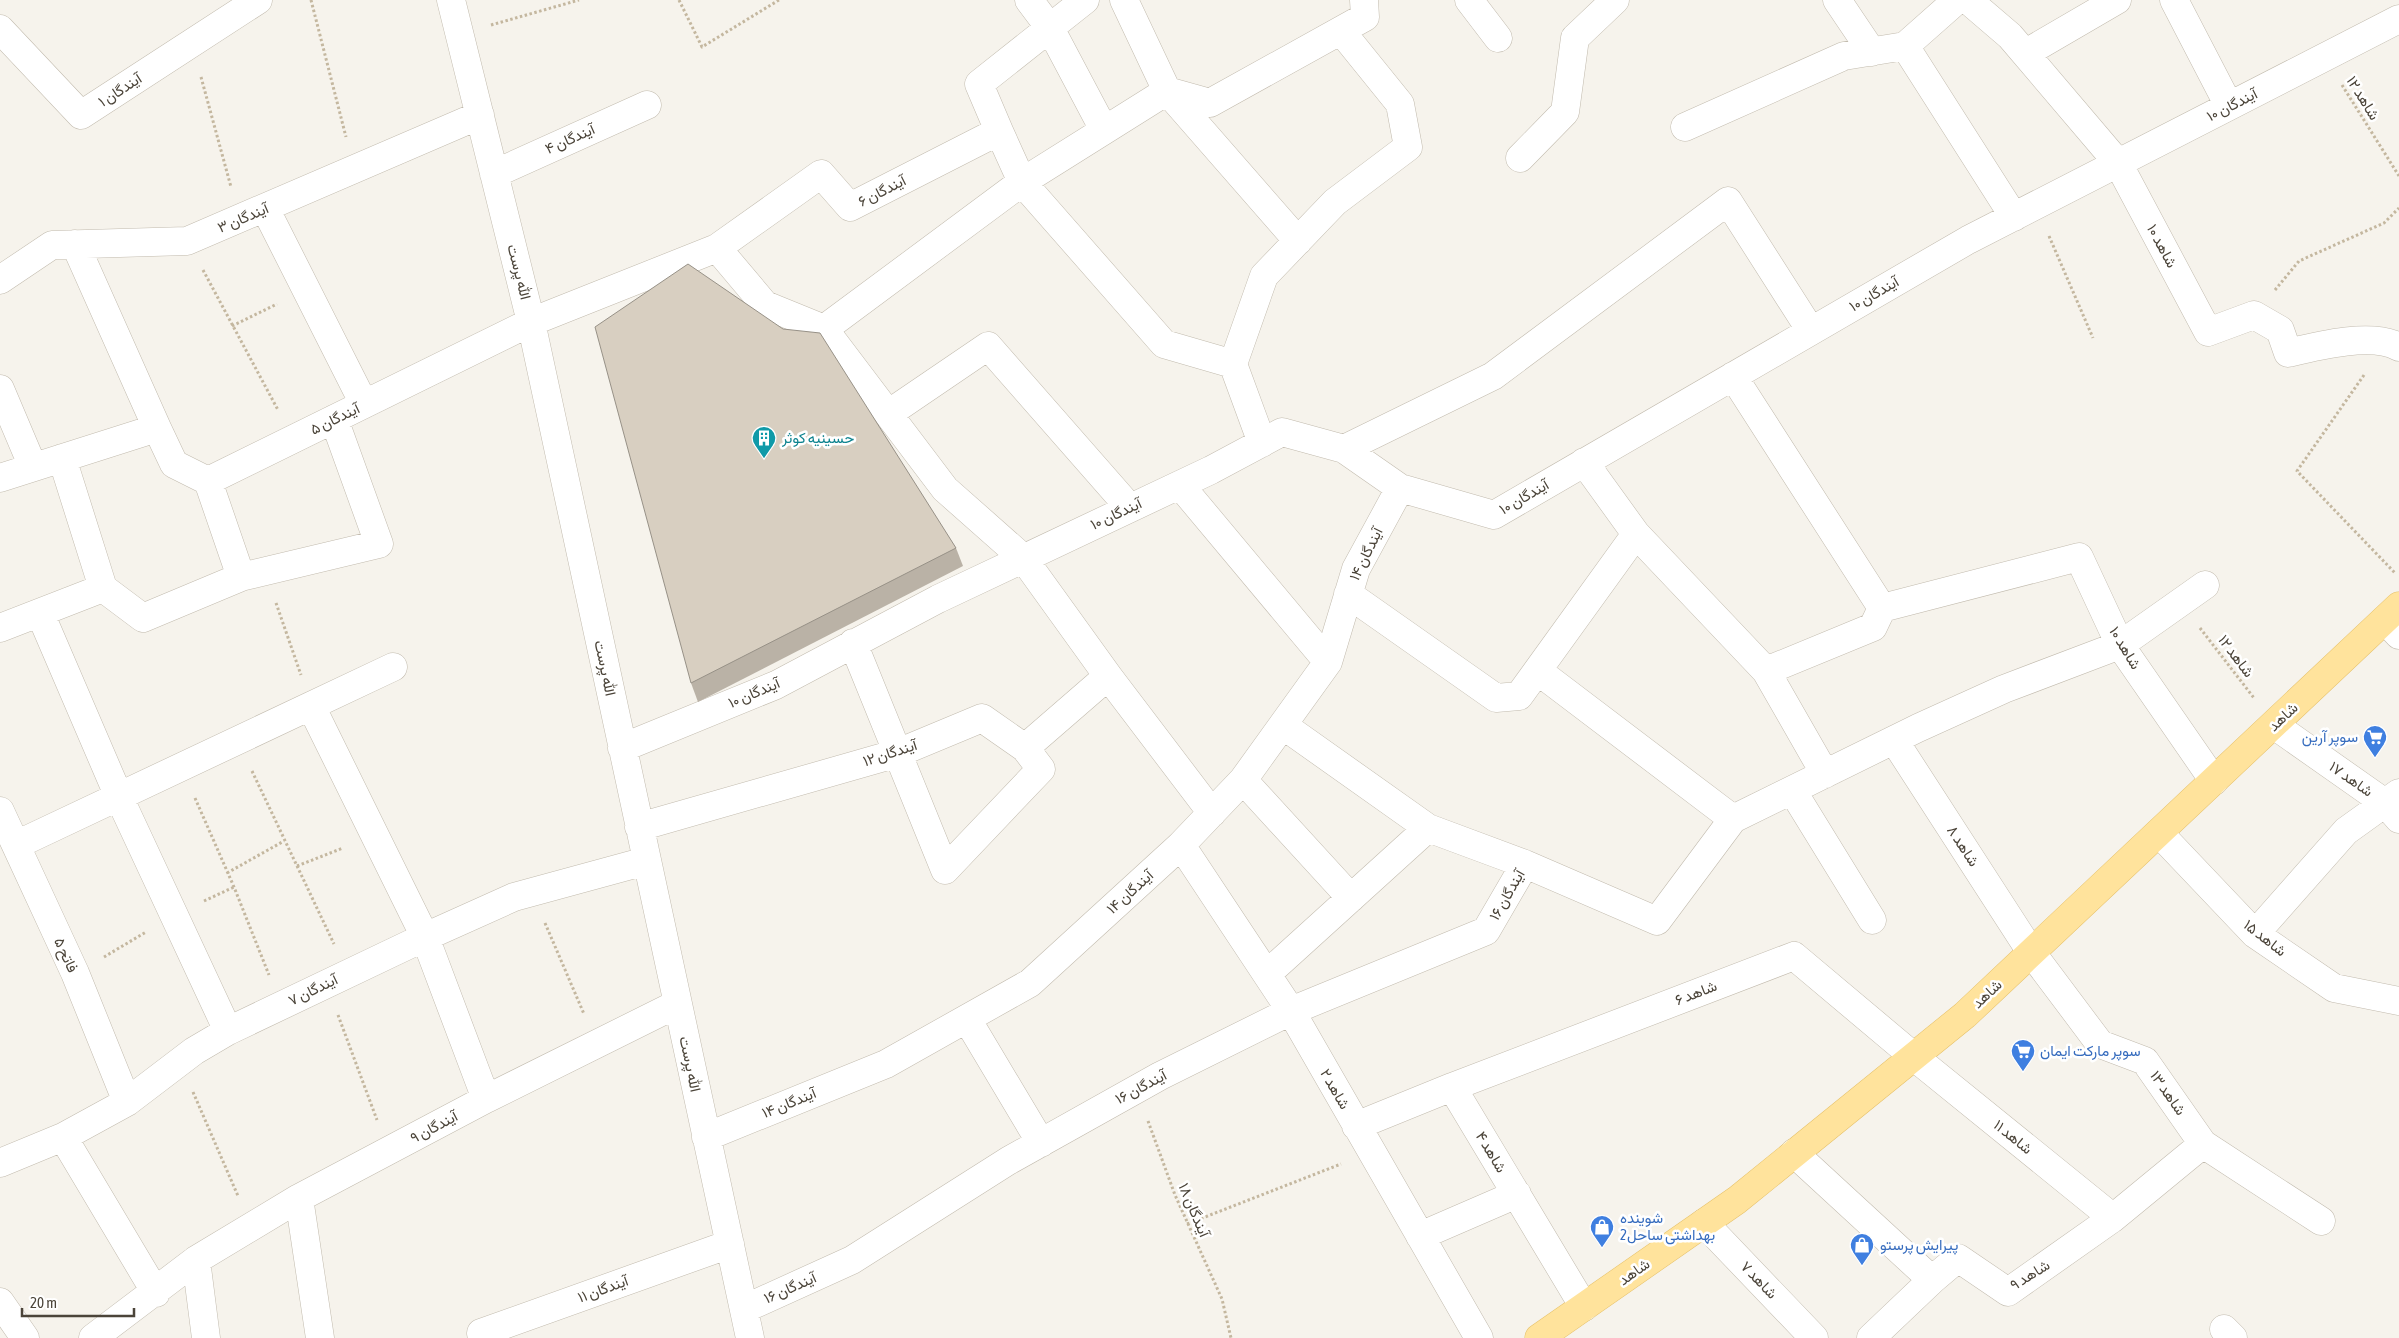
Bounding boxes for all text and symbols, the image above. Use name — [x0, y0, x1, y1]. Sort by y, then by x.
street label: آیندگان ۱ — [95, 69, 146, 111]
street label: شاهد ۱۲ — [2343, 73, 2384, 123]
street label: آیندگان ۱۰ — [2204, 84, 2262, 125]
street label: آیندگان ۴ — [542, 120, 599, 158]
street label: آیندگان ۶ — [855, 171, 910, 211]
street label: آیندگان ۳ — [215, 199, 273, 237]
street label: شاهد ۱۰ — [2144, 221, 2181, 271]
street label: الله پرست — [502, 242, 535, 302]
street label: آیندگان ۱۰ — [1846, 272, 1903, 315]
street label: آیندگان ۵ — [307, 399, 364, 439]
building icon: حسینیه کوثر — [751, 425, 777, 459]
place label: حسینیه کوثر — [781, 429, 854, 447]
street label: آیندگان ۱۰ — [1496, 475, 1553, 518]
street label: آیندگان ۱۰ — [1088, 494, 1146, 534]
street label: آیندگان ۱۴ — [1345, 523, 1387, 583]
street label: شاهد ۱۰ — [2106, 623, 2145, 672]
street label: شاهد ۱۲ — [2215, 631, 2258, 680]
street label: الله پرست — [589, 638, 620, 698]
street label: آیندگان ۱۰ — [725, 673, 784, 712]
street label: شاهد — [2264, 699, 2301, 734]
supermarket icon: سوپر آرین — [2362, 724, 2388, 758]
place label: سوپر آرین — [2302, 728, 2358, 747]
street label: آیندگان ۱۲ — [861, 735, 921, 770]
street label: شاهد ۱۷ — [2326, 757, 2377, 800]
street label: شاهد ۸ — [1944, 822, 1983, 869]
street label: آیندگان ۱۴ — [1103, 865, 1158, 918]
street label: آیندگان ۱۶ — [1485, 865, 1529, 924]
street label: شاهد ۱۵ — [2241, 916, 2290, 960]
street label: فاتح ۵ — [48, 935, 82, 976]
street label: آیندگان ۷ — [285, 970, 342, 1010]
street label: شاهد — [1968, 976, 2005, 1011]
street label: شاهد ۶ — [1672, 977, 1719, 1008]
street label: الله پرست — [674, 1034, 705, 1094]
supermarket icon: سوپر مارکت ایمان — [2010, 1038, 2036, 1072]
place label: سوپر مارکت ایمان — [2040, 1042, 2141, 1061]
street label: آیندگان ۱۶ — [1112, 1065, 1171, 1108]
street label: شاهد ۲ — [1317, 1065, 1354, 1112]
street label: شاهد ۱۳ — [2147, 1067, 2190, 1118]
street label: آیندگان ۱۴ — [759, 1083, 820, 1122]
street label: آیندگان ۹ — [407, 1106, 462, 1147]
street label: شاهد ۱۱ — [1991, 1116, 2036, 1157]
street label: شاهد ۴ — [1473, 1128, 1510, 1175]
street label: آیندگان ۱۸ — [1175, 1180, 1214, 1241]
place label: شوینده بهداشتی ساحل2 — [1620, 1209, 1715, 1245]
shop icon: شوینده بهداشتی ساحل2 — [1589, 1214, 1615, 1248]
shop icon: پیرایش پرستو — [1849, 1232, 1875, 1266]
place label: پیرایش پرستو — [1880, 1236, 1958, 1255]
street label: شاهد — [1615, 1255, 1653, 1288]
street label: شاهد ۹ — [2007, 1256, 2053, 1293]
street label: شاهد ۷ — [1738, 1258, 1781, 1302]
street label: آیندگان ۱۶ — [761, 1268, 820, 1307]
street label: آیندگان ۱۱ — [575, 1271, 632, 1306]
scale bar — [22, 1286, 135, 1318]
text: 20 m — [30, 1294, 57, 1311]

